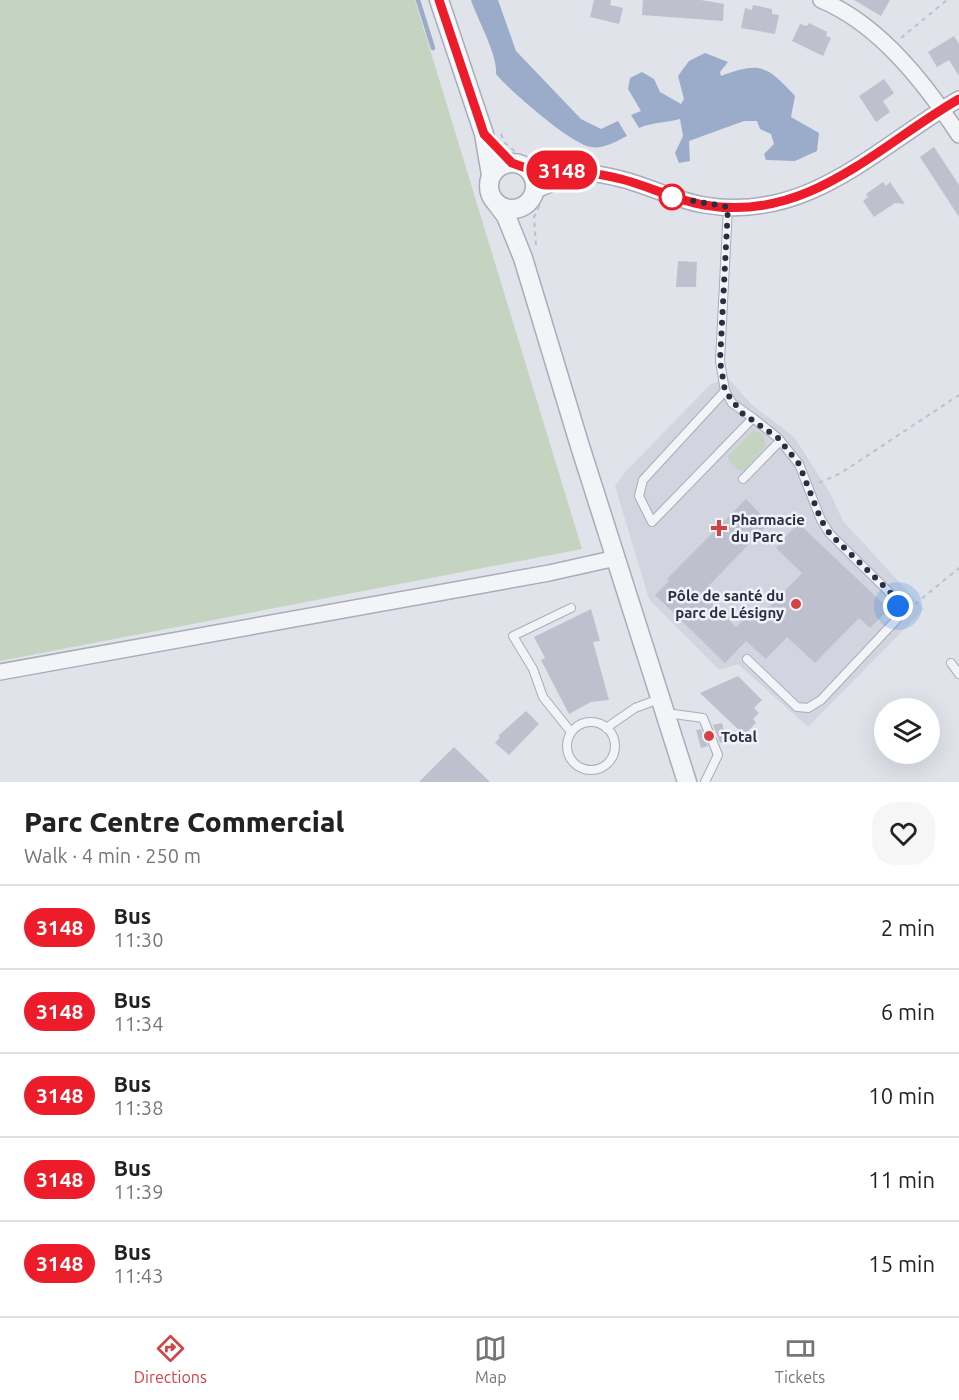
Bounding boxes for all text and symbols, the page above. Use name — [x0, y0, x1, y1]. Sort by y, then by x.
line badge: 3148 — [520, 150, 604, 190]
text: 3148 — [538, 158, 586, 182]
unlabelled marker — [659, 184, 685, 210]
place label: Pharmacie du Parc — [731, 511, 805, 545]
marker: Pharmacie du Parc — [712, 521, 726, 535]
place label: Pôle de santé du parc de Lésigny — [668, 587, 784, 621]
your location — [883, 591, 913, 621]
marker: Pôle de santé du parc de Lésigny — [789, 597, 803, 611]
map controls — [874, 698, 940, 764]
button: layers — [874, 698, 940, 764]
place label: Total — [721, 728, 757, 745]
marker: Total — [702, 729, 716, 743]
button: heart — [872, 802, 935, 865]
text: Parc Centre Commercial — [24, 806, 344, 837]
text: Walk · 4 min · 250 m — [24, 844, 201, 867]
text: Bus — [113, 903, 151, 928]
text: 3148 — [36, 915, 83, 939]
text: 2 min — [881, 915, 935, 940]
text: 11:30 — [113, 928, 163, 951]
text: Bus — [113, 987, 151, 1012]
text: 3148 — [36, 999, 83, 1023]
text: 6 min — [881, 999, 935, 1024]
text: 11:34 — [113, 1012, 163, 1035]
text: Bus — [113, 1071, 151, 1096]
text: 3148 — [36, 1083, 83, 1107]
text: 10 min — [868, 1083, 935, 1108]
text: 11:38 — [113, 1096, 163, 1119]
text: Bus — [113, 1155, 151, 1180]
text: 3148 — [36, 1167, 83, 1191]
text: 11 min — [868, 1167, 935, 1192]
text: 11:39 — [113, 1180, 163, 1203]
text: Bus — [113, 1239, 151, 1264]
text: 3148 — [36, 1251, 83, 1275]
text: 15 min — [868, 1251, 935, 1276]
text: 11:43 — [113, 1264, 163, 1287]
tab: Directions — [134, 1332, 207, 1386]
tab: Map — [474, 1332, 507, 1386]
tab: Tickets — [775, 1332, 825, 1386]

